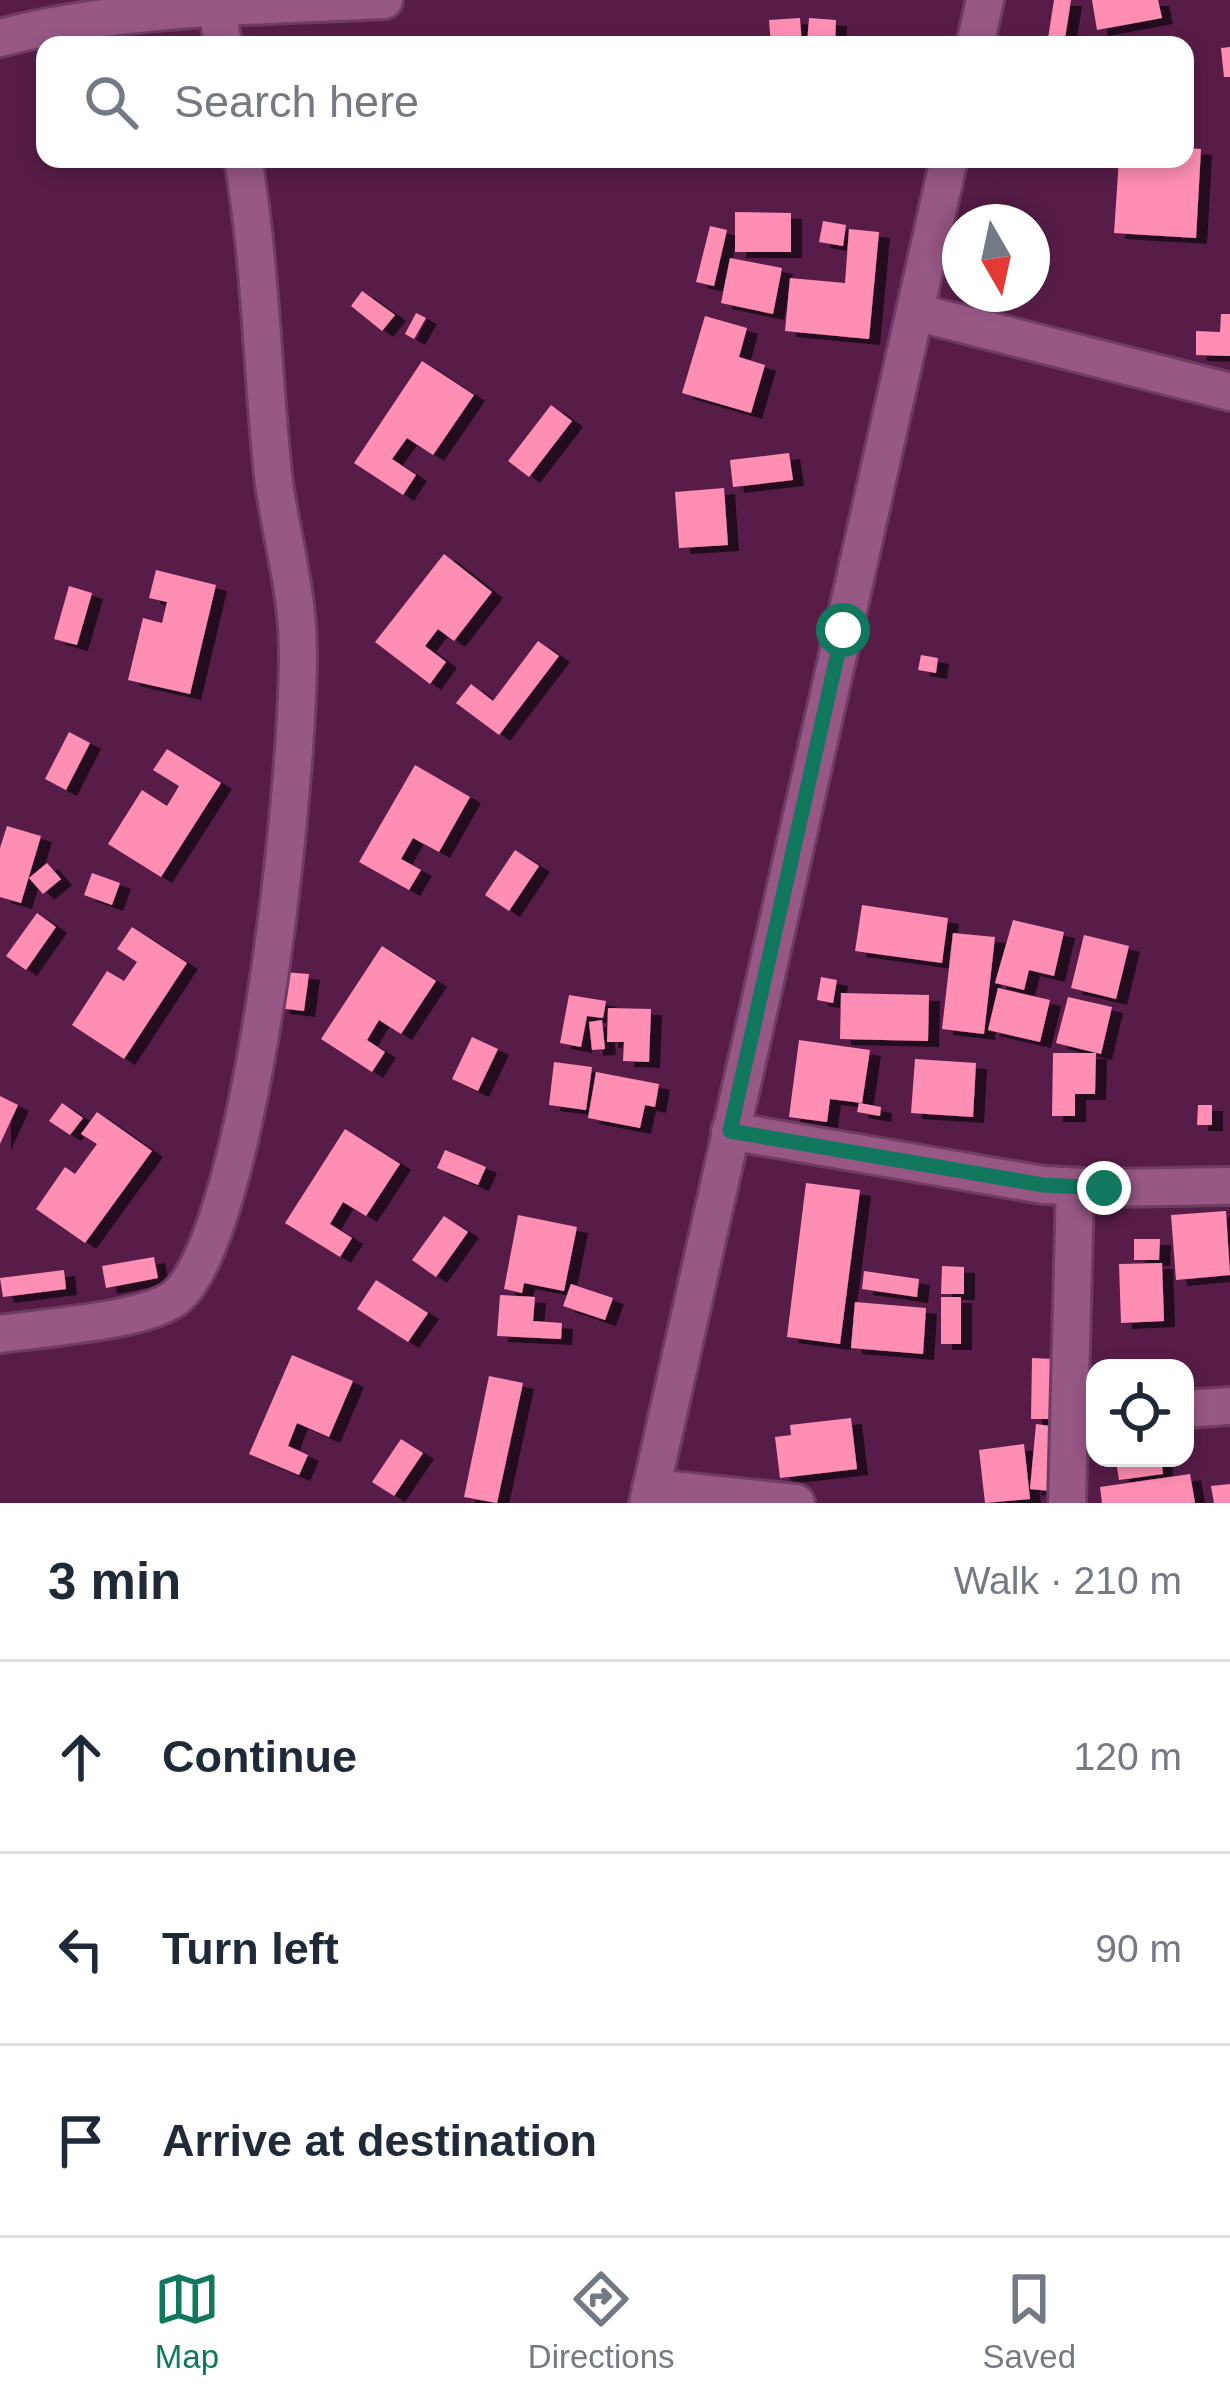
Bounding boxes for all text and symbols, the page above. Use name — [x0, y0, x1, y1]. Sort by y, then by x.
search box — [36, 36, 1194, 168]
icon: search — [78, 69, 144, 135]
text: Search here — [174, 76, 419, 127]
north arrow — [942, 204, 1050, 312]
route start — [816, 603, 870, 657]
route end — [1077, 1161, 1131, 1215]
map controls — [1086, 1359, 1194, 1467]
button: locate — [1086, 1359, 1194, 1467]
text: 3 min — [48, 1553, 181, 1610]
text: Walk · 210 m — [954, 1559, 1182, 1602]
icon: ahead — [48, 1724, 114, 1790]
text: Continue — [162, 1731, 357, 1782]
text: 120 m — [1074, 1735, 1182, 1778]
icon: left — [48, 1916, 114, 1982]
text: Turn left — [162, 1923, 339, 1974]
text: 90 m — [1095, 1927, 1182, 1970]
icon: arrive — [48, 2108, 114, 2174]
text: Arrive at destination — [162, 2115, 597, 2166]
tab: Map — [154, 2266, 220, 2376]
tab: Directions — [528, 2266, 675, 2376]
tab: Saved — [982, 2266, 1076, 2376]

